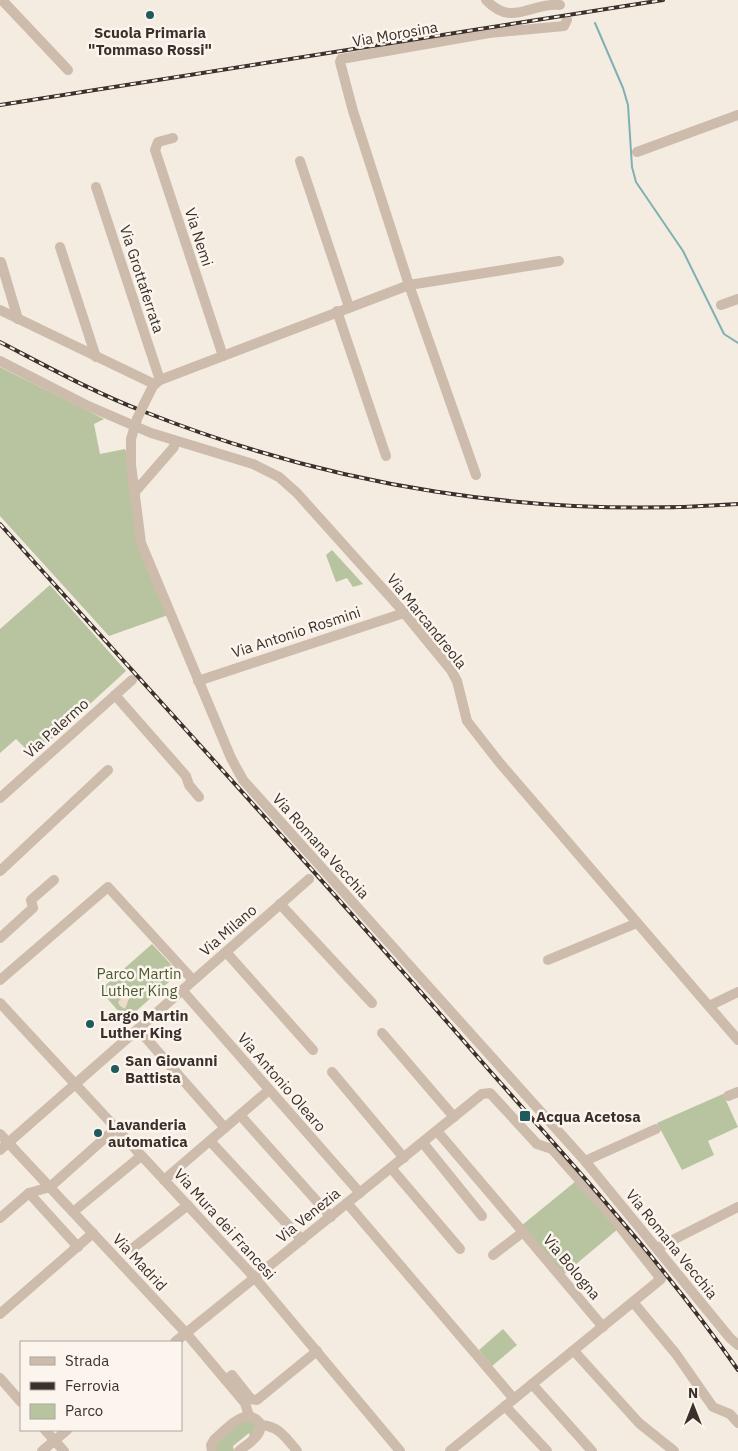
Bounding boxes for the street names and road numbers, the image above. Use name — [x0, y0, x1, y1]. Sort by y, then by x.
street label: Via Morosina — [351, 17, 439, 51]
street label: Via Nemi — [181, 205, 217, 269]
street label: Via Grottaferrata — [116, 223, 168, 335]
street label: Via Marcandreola — [383, 570, 471, 672]
street label: Via Antonio Rosmini — [229, 602, 363, 662]
street label: Via Palermo — [20, 694, 92, 762]
street label: Via Romana Vecchia — [269, 789, 373, 903]
street label: Via Milano — [196, 900, 260, 960]
street label: Via Antonio Olearo — [234, 1029, 330, 1135]
street label: Via Mura dei Francesi — [170, 1164, 280, 1284]
street label: Via Venezia — [272, 1183, 344, 1247]
street label: Via Romana Vecchia — [622, 1185, 722, 1303]
street label: Via Madrid — [109, 1229, 171, 1295]
street label: Via Bologna — [539, 1230, 605, 1304]

